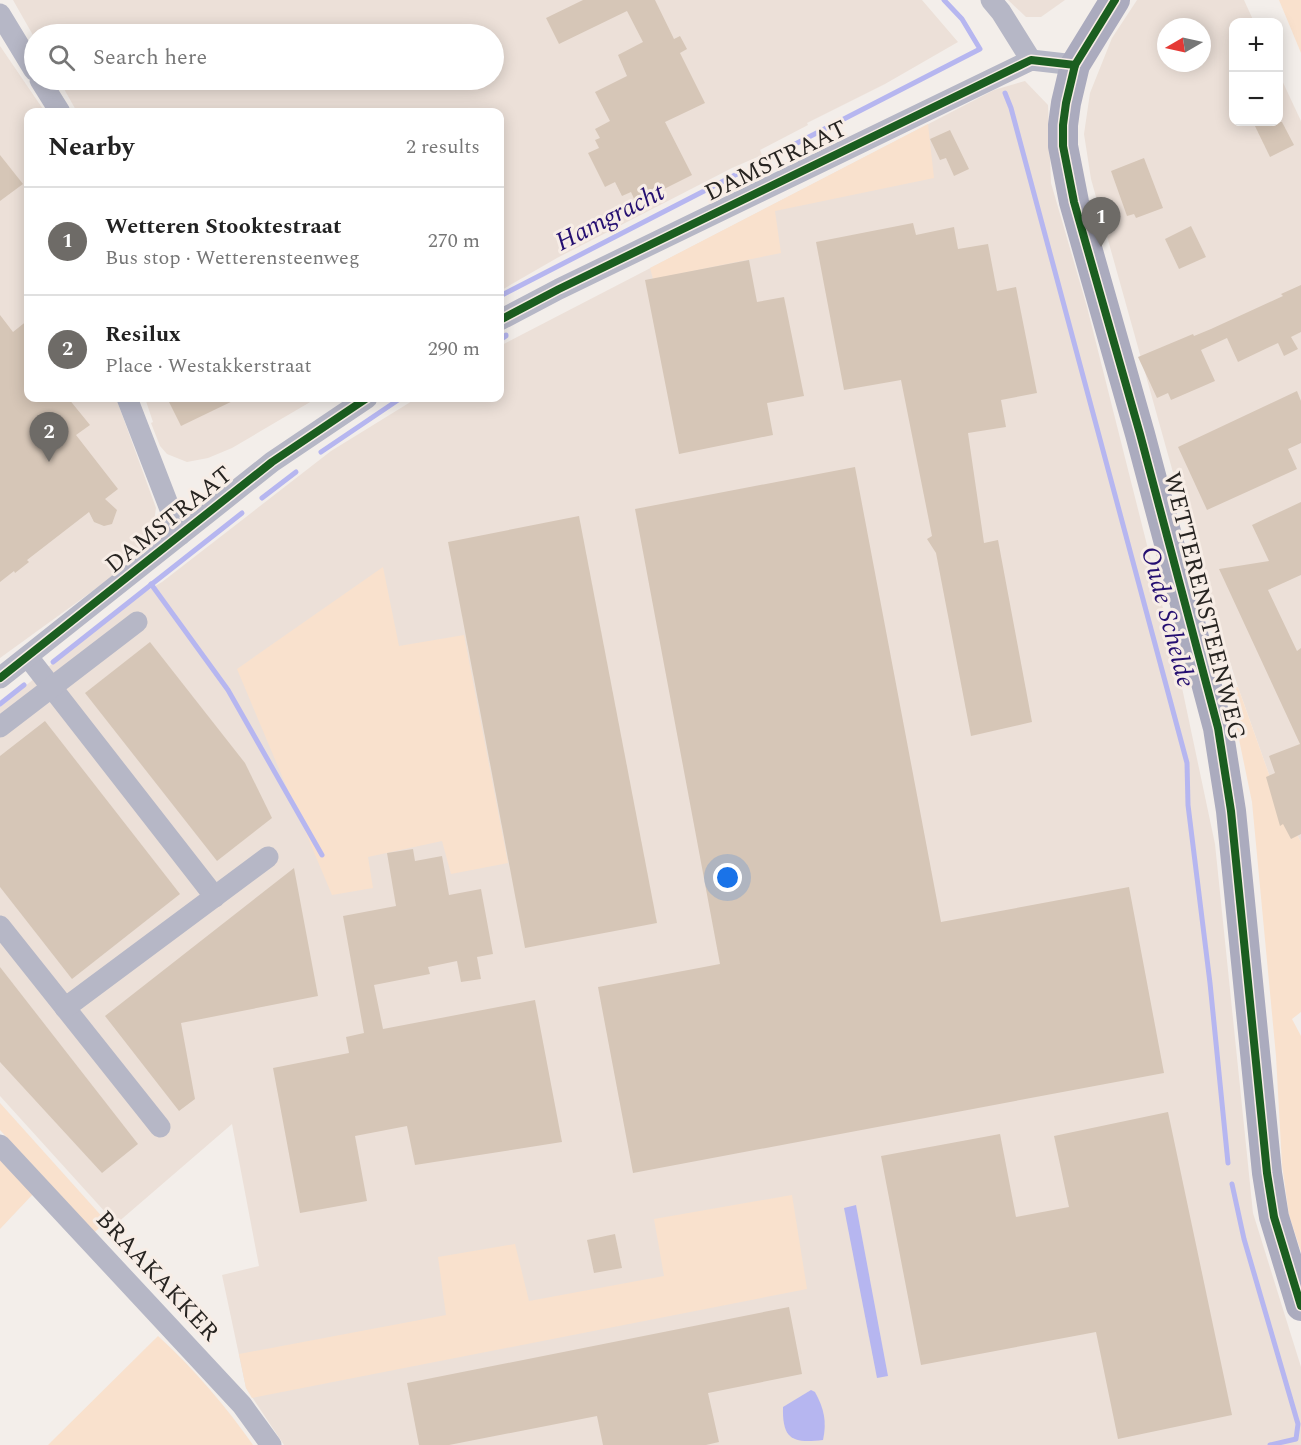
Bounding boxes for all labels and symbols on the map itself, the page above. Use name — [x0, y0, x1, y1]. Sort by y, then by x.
north arrow — [1157, 18, 1211, 72]
street label: DAMSTRAAT — [699, 111, 853, 211]
water label: Hamgracht — [548, 172, 672, 262]
pin: 1 — [1082, 198, 1120, 247]
pin: 2 — [29, 412, 68, 462]
street label: DAMSTRAAT — [98, 457, 240, 583]
street label: WETTERENSTEENWEG — [1153, 468, 1255, 744]
water label: Oude Schelde — [1130, 542, 1206, 692]
your location — [713, 863, 742, 892]
street label: BRAAKAKKER — [87, 1202, 227, 1350]

